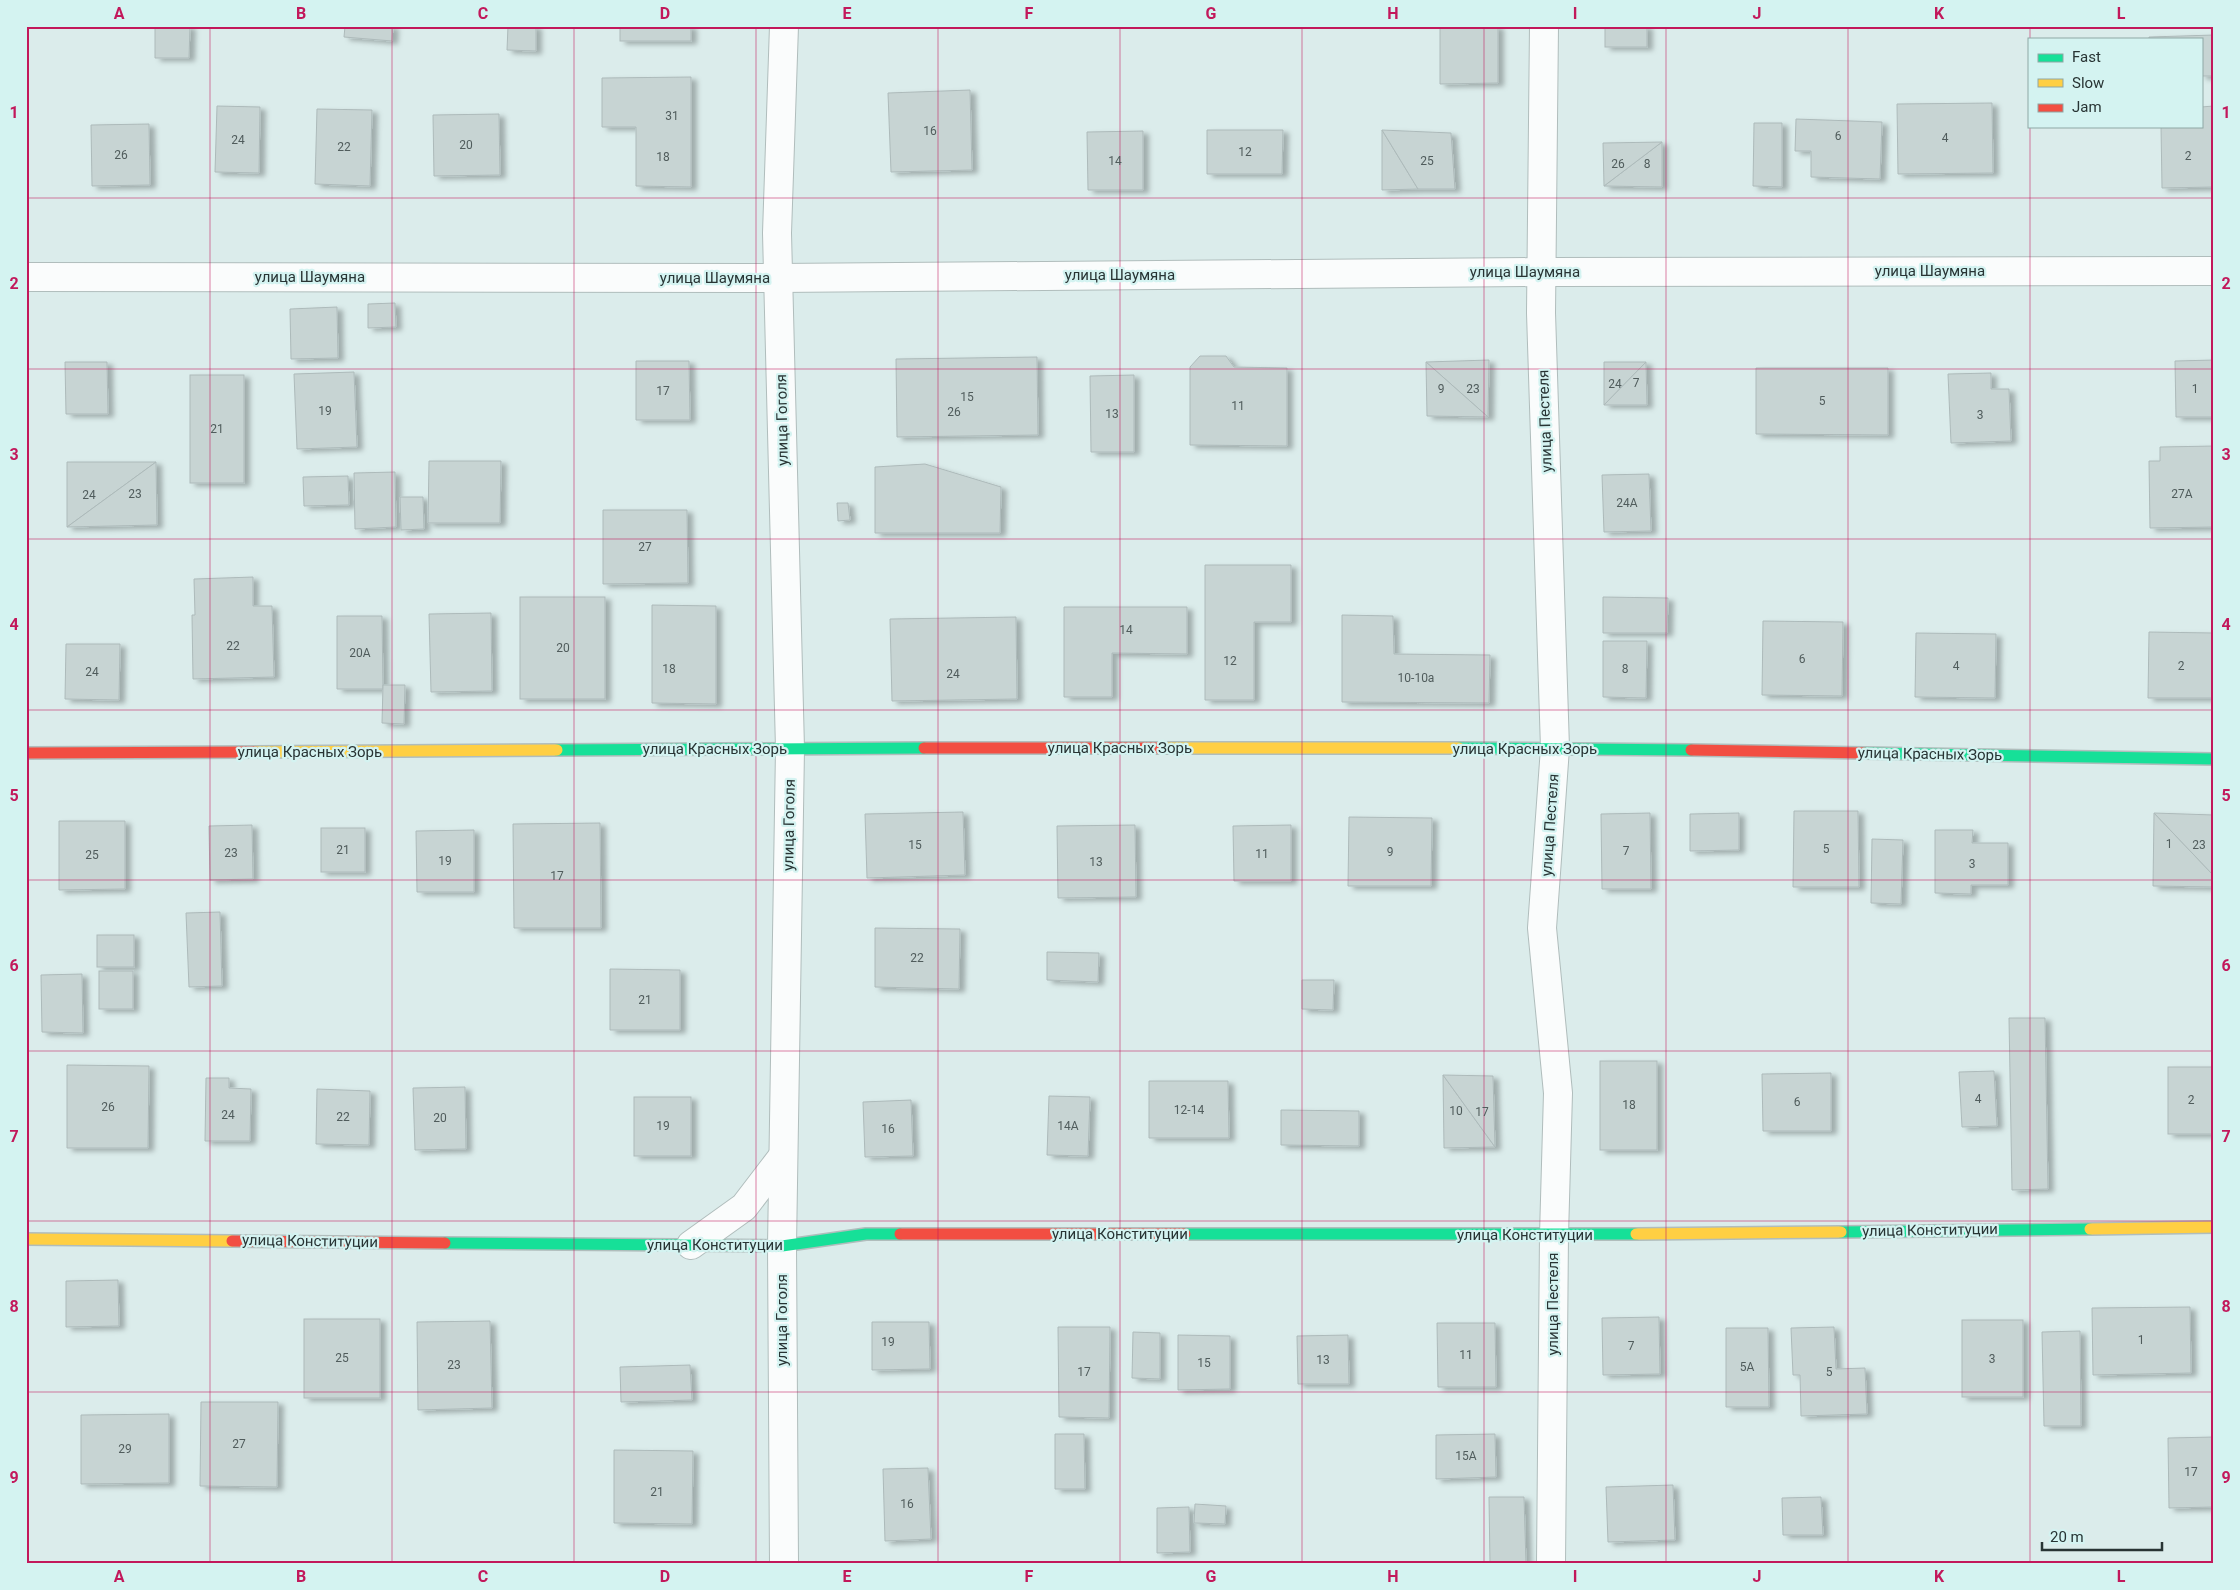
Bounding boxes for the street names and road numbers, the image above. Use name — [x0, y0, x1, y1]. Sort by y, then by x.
street label: улица Шаумяна — [1875, 262, 1985, 280]
street label: улица Шаумяна — [1470, 263, 1580, 281]
street label: улица Шаумяна — [1065, 266, 1175, 284]
street label: улица Шаумяна — [255, 268, 365, 286]
street label: улица Шаумяна — [660, 269, 770, 287]
street label: улица Пестеля — [1534, 369, 1556, 473]
street label: улица Гоголя — [772, 374, 792, 466]
street label: улица Красных Зорь — [1048, 739, 1192, 757]
street label: улица Красных Зорь — [643, 740, 787, 758]
street label: улица Красных Зорь — [1453, 740, 1597, 758]
street label: улица Красных Зорь — [238, 743, 382, 761]
street label: улица Красных Зорь — [1858, 744, 2002, 764]
street label: улица Пестеля — [1537, 773, 1563, 877]
street label: улица Гоголя — [779, 779, 799, 871]
street label: улица Конституции — [1862, 1220, 1998, 1240]
street label: улица Конституции — [1052, 1225, 1188, 1243]
street label: улица Конституции — [1457, 1226, 1593, 1244]
street label: улица Конституции — [242, 1231, 378, 1251]
street label: улица Конституции — [647, 1236, 783, 1254]
street label: улица Пестеля — [1544, 1253, 1562, 1355]
street label: улица Гоголя — [773, 1274, 791, 1366]

